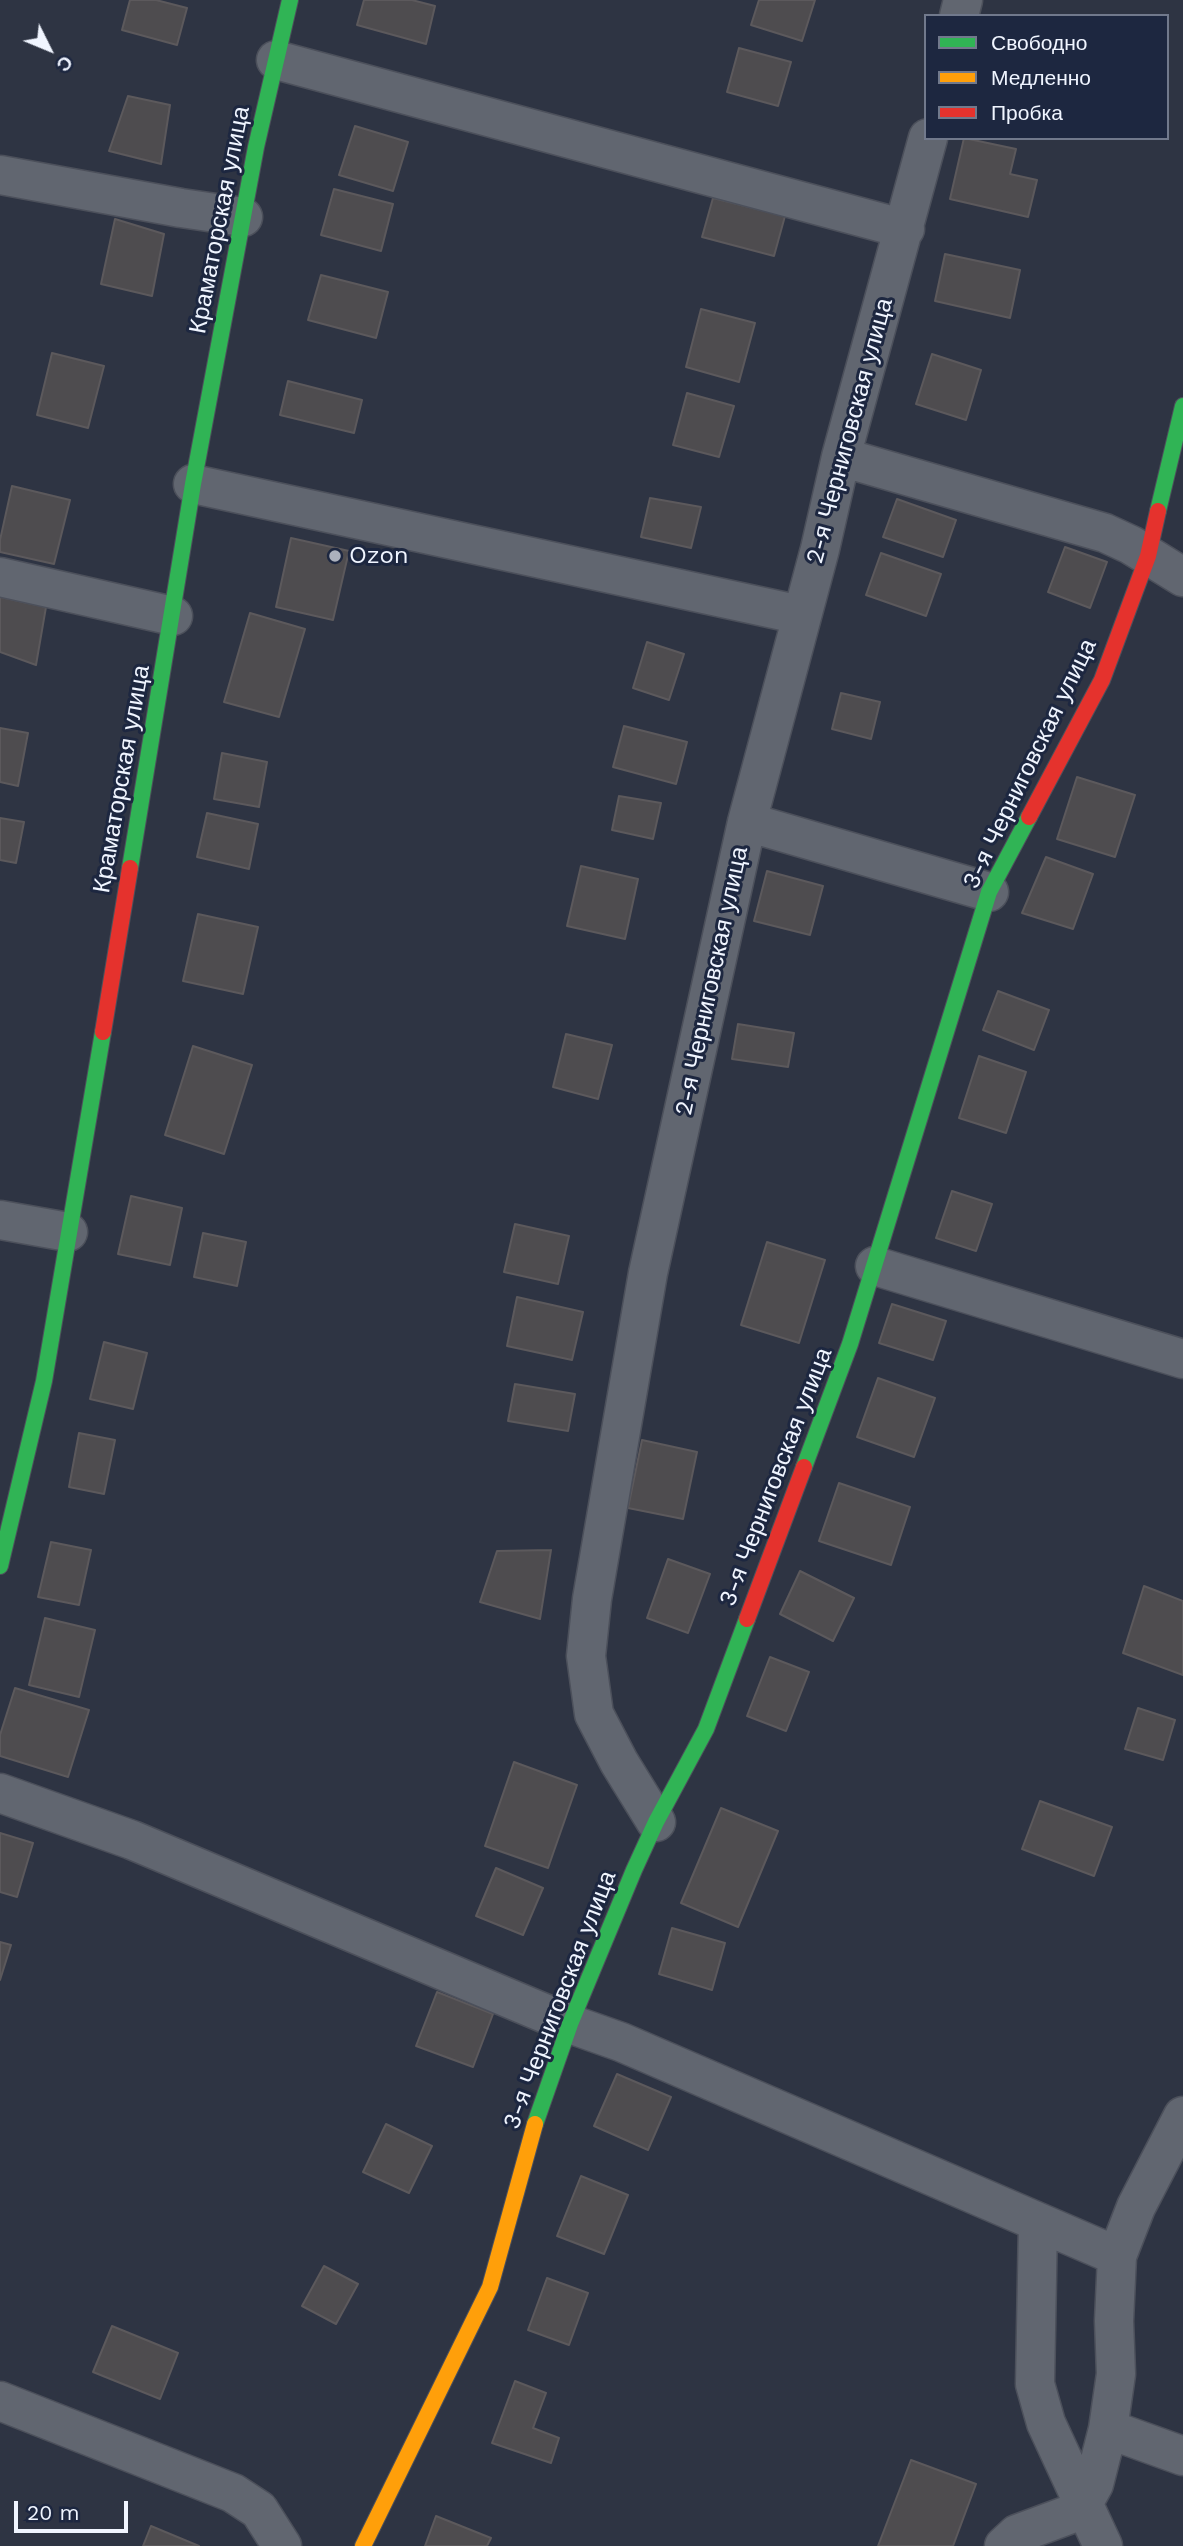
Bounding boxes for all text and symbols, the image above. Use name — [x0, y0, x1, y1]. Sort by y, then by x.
north arrow — [14, 14, 84, 84]
legend — [924, 14, 1169, 140]
text: Свободно — [991, 30, 1088, 55]
text: С — [52, 51, 78, 77]
text: Медленно — [991, 65, 1091, 90]
text: Пробка — [991, 100, 1063, 125]
street label: Краматорская улица — [184, 104, 256, 336]
street label: 2-я Черниговская улица — [801, 295, 899, 567]
place label: Ozon — [349, 542, 409, 570]
marker: Ozon — [327, 548, 343, 564]
street label: 3-я Черниговская улица — [957, 634, 1103, 894]
street label: Краматорская улица — [88, 663, 156, 895]
street label: 2-я Черниговская улица — [669, 844, 755, 1118]
street label: 3-я Черниговская улица — [713, 1344, 839, 1610]
street label: 3-я Черниговская улица — [497, 1867, 623, 2133]
scale bar — [18, 2486, 131, 2530]
text: 20 m — [27, 2500, 79, 2525]

